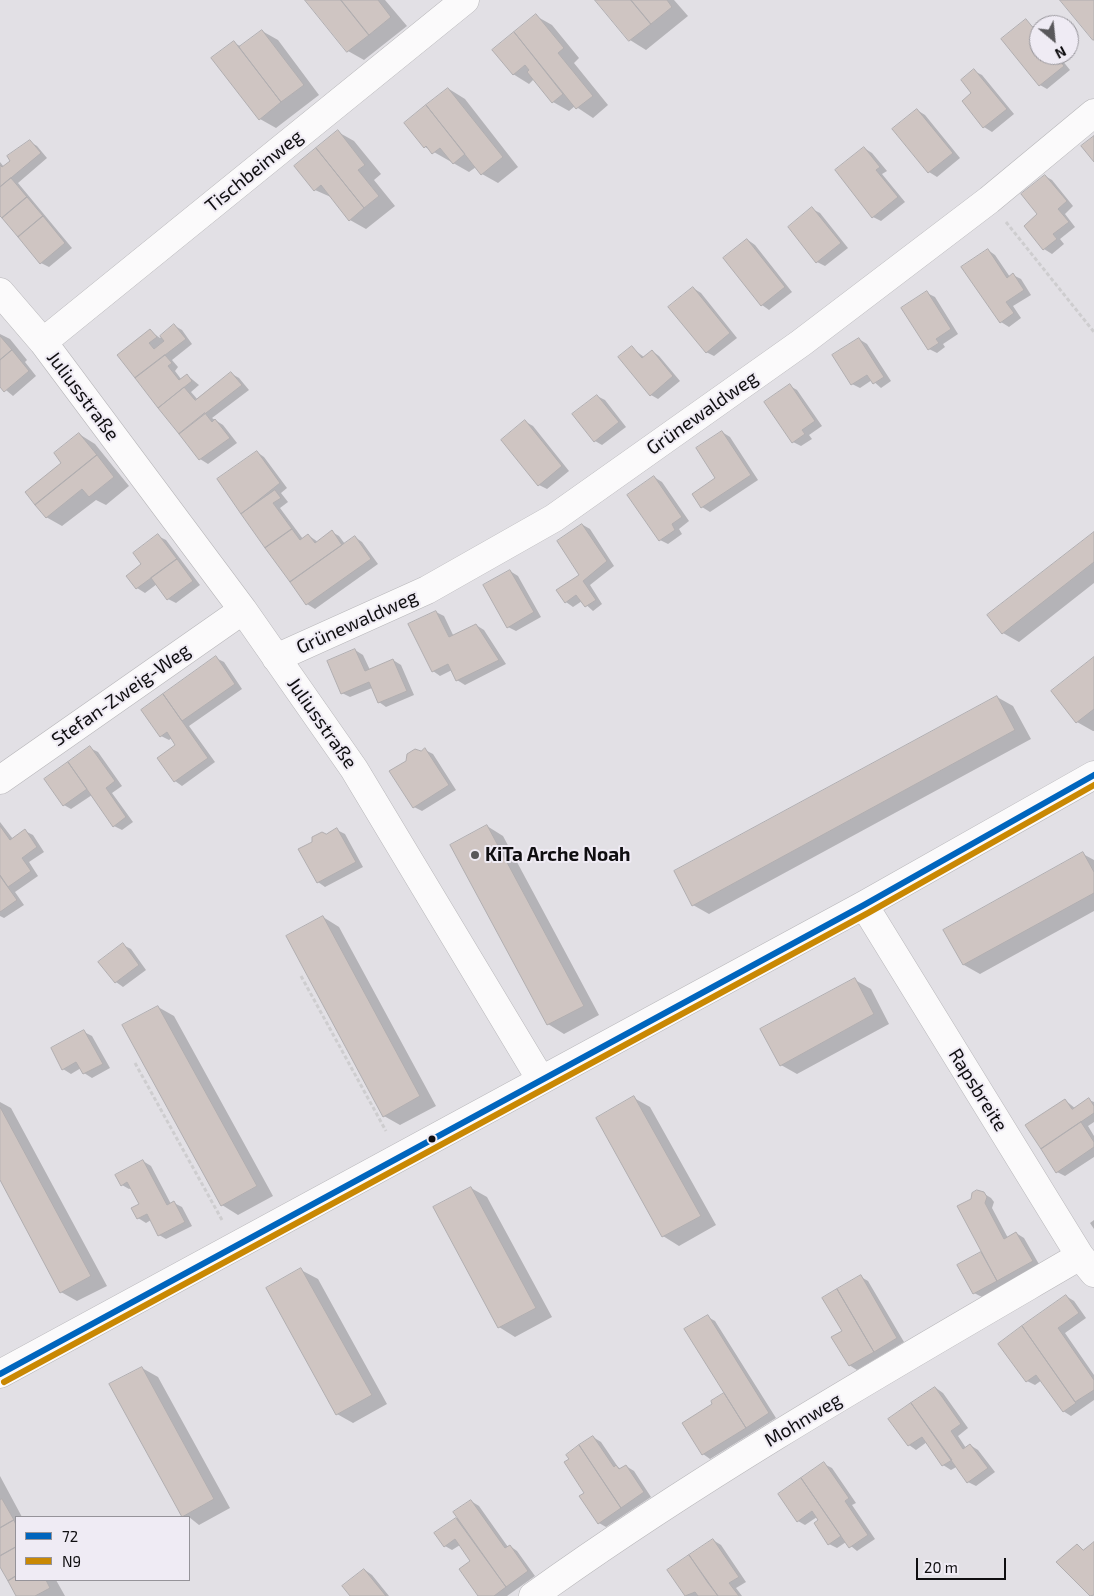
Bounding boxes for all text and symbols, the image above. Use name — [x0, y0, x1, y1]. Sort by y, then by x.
north arrow — [1029, 15, 1079, 65]
text: N — [1052, 43, 1069, 63]
street label: Tischbeinweg — [201, 125, 307, 217]
street label: Juliusstraße — [42, 347, 124, 445]
street label: Grünewaldweg — [642, 366, 762, 460]
street label: Grünewaldweg — [293, 585, 421, 659]
street label: Stefan-Zweig-Weg — [47, 639, 195, 751]
street label: Juliusstraße — [282, 673, 362, 773]
place label: KiTa Arche Noah — [485, 844, 630, 866]
marker: KiTa Arche Noah — [469, 849, 481, 861]
street label: Rapsbreite — [944, 1044, 1012, 1136]
unlabelled marker — [427, 1134, 437, 1144]
street label: Mohnweg — [760, 1388, 846, 1452]
legend — [15, 1516, 190, 1581]
text: 72 — [62, 1527, 78, 1545]
scale bar — [919, 1548, 1009, 1580]
text: N9 — [62, 1552, 81, 1570]
text: 20 m — [924, 1558, 958, 1576]

